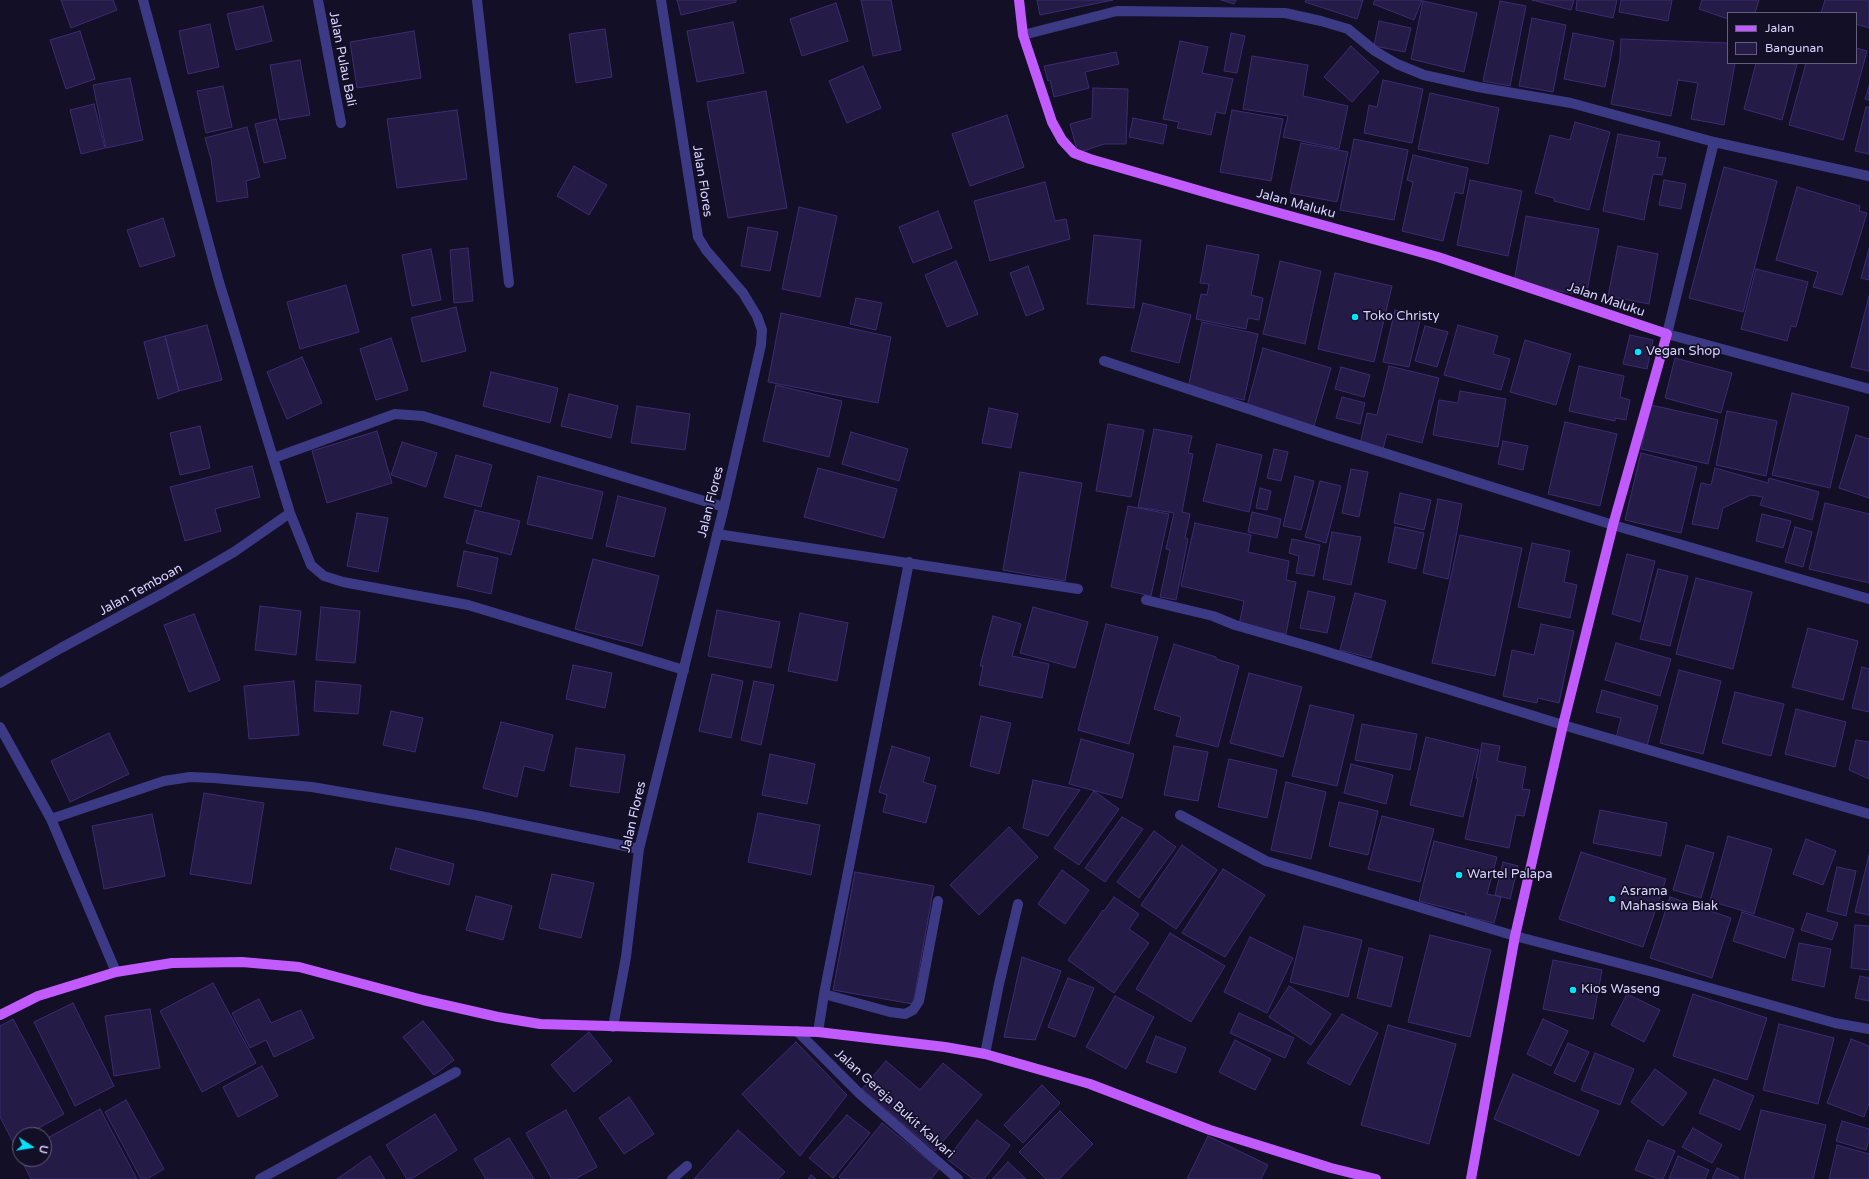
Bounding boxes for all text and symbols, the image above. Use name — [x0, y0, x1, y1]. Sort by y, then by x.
street label: Jalan Pulau Bali — [325, 10, 359, 108]
legend — [1727, 12, 1857, 64]
text: Jalan — [1765, 21, 1794, 35]
text: Bangunan — [1765, 41, 1824, 55]
street label: Jalan Flores — [689, 144, 715, 218]
street label: Jalan Maluku — [1255, 186, 1337, 222]
street label: Jalan Maluku — [1565, 279, 1647, 321]
place label: Toko Christy — [1363, 309, 1439, 325]
marker: Toko Christy — [1350, 312, 1360, 322]
place label: Vegan Shop — [1646, 344, 1720, 360]
marker: Vegan Shop — [1633, 347, 1643, 357]
street label: Jalan Flores — [695, 465, 727, 539]
street label: Jalan Temboan — [97, 561, 185, 619]
street label: Jalan Flores — [618, 780, 650, 854]
place label: Wartel Palapa — [1467, 867, 1553, 883]
marker: Wartel Palapa — [1454, 870, 1464, 880]
place label: Asrama Mahasiswa Biak — [1620, 884, 1718, 915]
marker: Asrama Mahasiswa Biak — [1607, 894, 1617, 904]
place label: Kios Waseng — [1581, 982, 1660, 998]
marker: Kios Waseng — [1568, 985, 1578, 995]
street label: Jalan Gereja Bukit Kalvari — [831, 1046, 957, 1162]
north arrow — [12, 1127, 52, 1167]
text: U — [36, 1144, 50, 1155]

